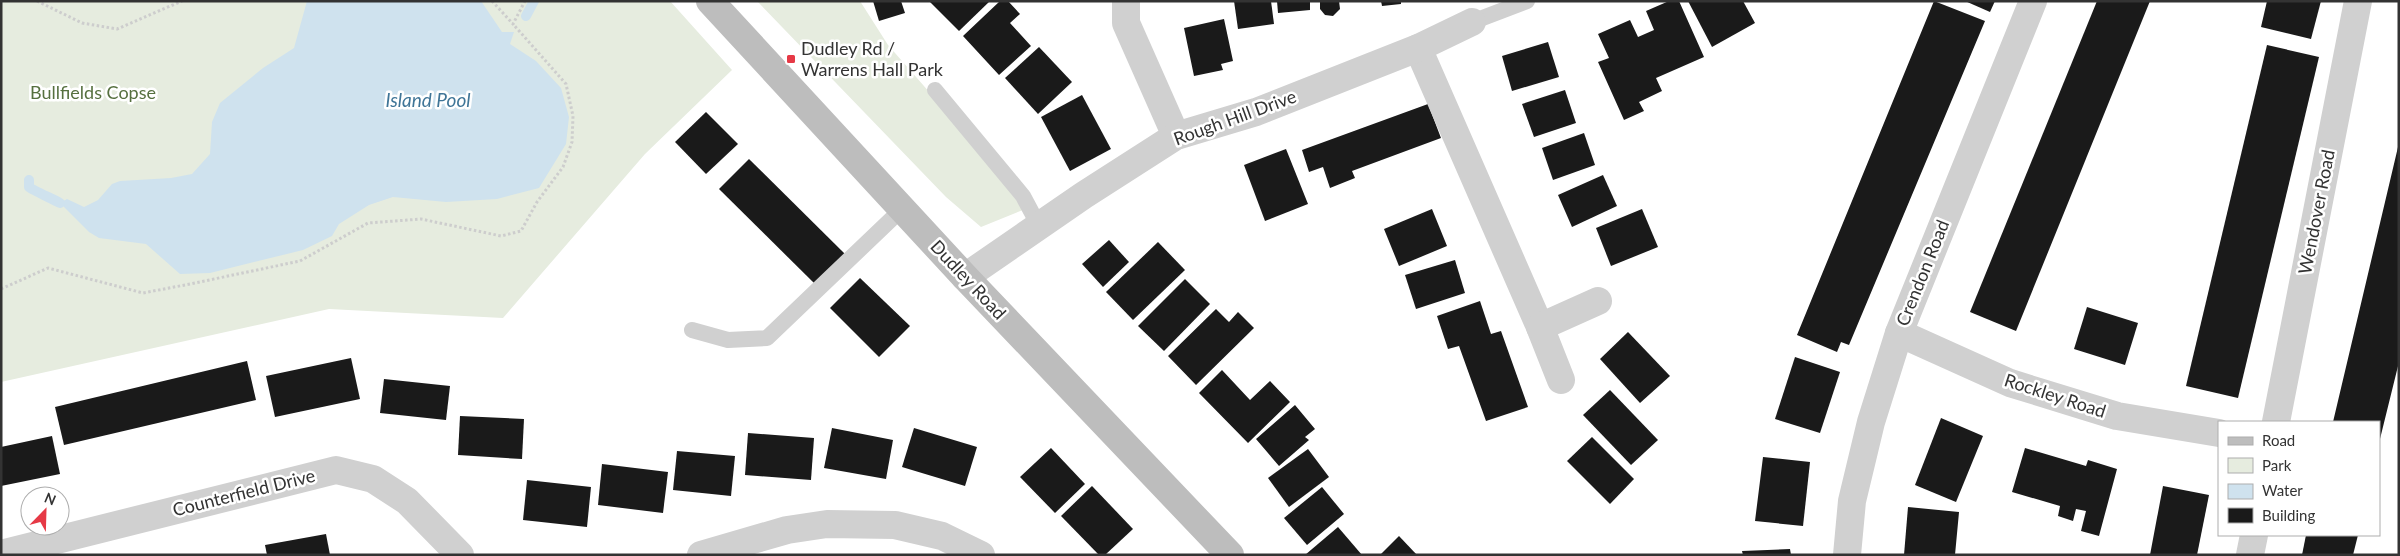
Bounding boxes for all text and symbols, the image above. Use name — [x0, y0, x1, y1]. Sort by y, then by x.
place label: Dudley Rd / Warrens Hall Park — [801, 37, 944, 80]
marker: Dudley Rd / Warrens Hall Park — [785, 53, 797, 65]
park label: Bullfields Copse — [30, 81, 156, 103]
street label: Rough Hill Drive — [1170, 85, 1299, 149]
water label: Island Pool — [385, 88, 471, 111]
street label: Wendover Road — [2293, 148, 2339, 276]
street label: Crendon Road — [1891, 216, 1953, 329]
street label: Dudley Road — [926, 235, 1011, 324]
street label: Rockley Road — [2002, 368, 2109, 422]
legend — [2218, 421, 2380, 536]
text: Road — [2262, 431, 2295, 449]
text: Park — [2262, 456, 2292, 474]
street label: Counterfield Drive — [170, 464, 317, 520]
text: Water — [2262, 481, 2303, 499]
north arrow — [20, 486, 70, 536]
text: N — [42, 489, 59, 509]
text: Building — [2262, 506, 2315, 524]

